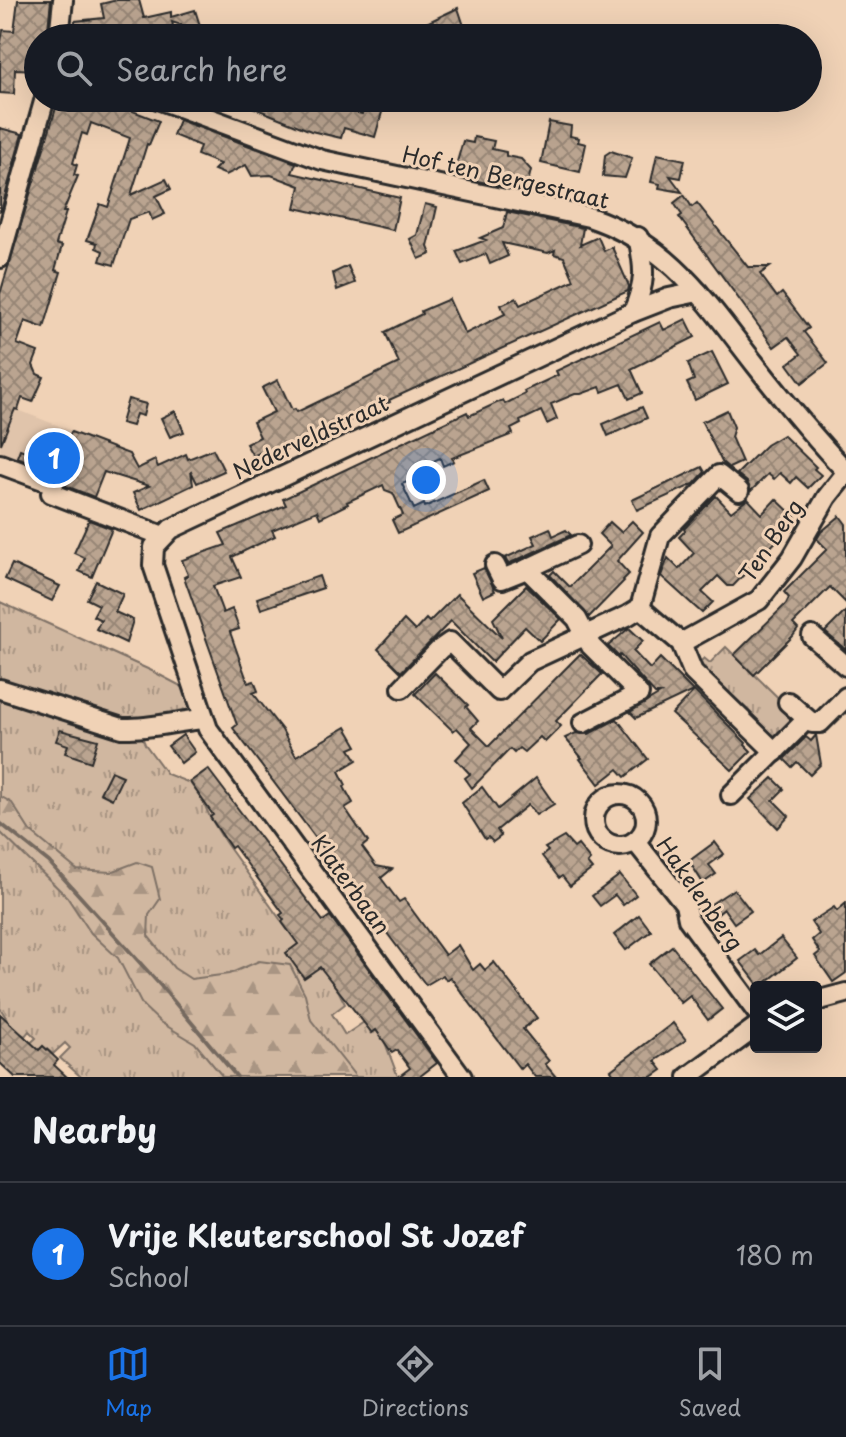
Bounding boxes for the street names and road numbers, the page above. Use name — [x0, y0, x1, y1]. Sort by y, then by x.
street label: Hof ten Bergestraat — [399, 136, 613, 216]
street label: Nederveldstraat — [227, 385, 393, 487]
street label: Ten Berg — [730, 492, 810, 588]
street label: Klaterbaan — [305, 827, 399, 941]
street label: Hakelenberg — [650, 829, 752, 957]

